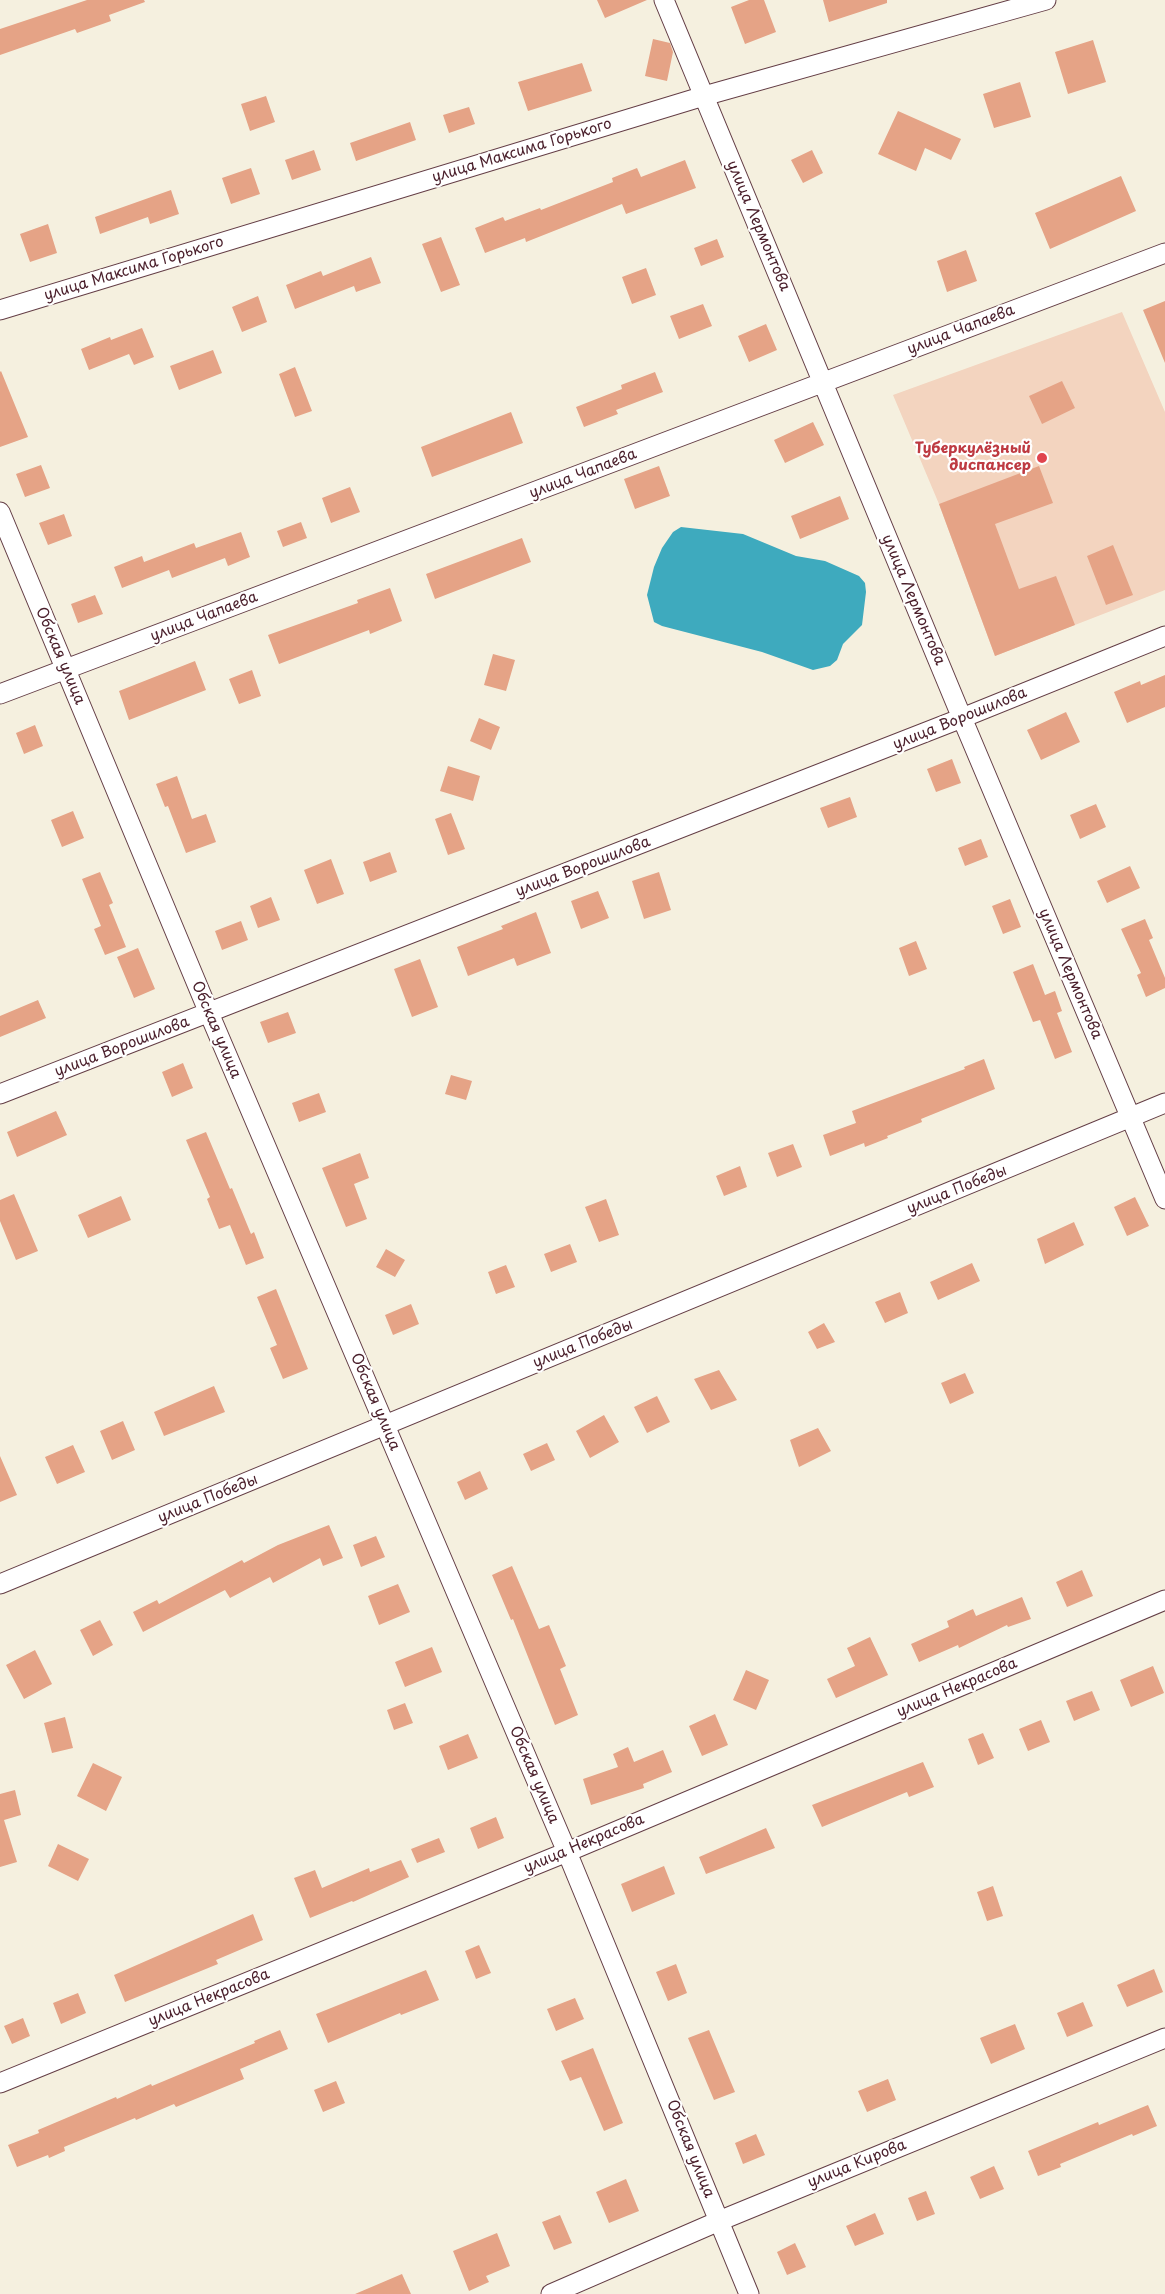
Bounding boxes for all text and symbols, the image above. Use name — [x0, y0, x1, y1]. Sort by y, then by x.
street label: улица Максима Горького — [430, 115, 614, 187]
street label: улица Лермонтова — [722, 158, 794, 294]
street label: улица Максима Горького — [42, 233, 226, 305]
street label: улица Чапаева — [905, 301, 1017, 359]
place label: Туберкулёзный диспансер — [915, 440, 1031, 475]
street label: улица Чапаева — [527, 445, 639, 503]
marker: Туберкулёзный диспансер — [1035, 451, 1049, 465]
street label: улица Лермонтова — [877, 532, 949, 668]
street label: улица Чапаева — [148, 588, 260, 646]
street label: Обская улица — [31, 605, 89, 707]
street label: улица Ворошилова — [890, 684, 1030, 754]
street label: улица Ворошилова — [513, 833, 653, 901]
street label: улица Лермонтова — [1034, 906, 1106, 1042]
street label: Обская улица — [187, 979, 245, 1081]
street label: улица Ворошилова — [52, 1013, 192, 1081]
street label: улица Победы — [904, 1162, 1010, 1218]
street label: улица Победы — [530, 1316, 636, 1372]
street label: Обская улица — [346, 1351, 404, 1453]
street label: улица Победы — [155, 1471, 261, 1527]
street label: улица Некрасова — [894, 1654, 1020, 1722]
street label: Обская улица — [505, 1724, 563, 1826]
street label: улица Некрасова — [521, 1810, 647, 1878]
street label: улица Некрасова — [146, 1965, 272, 2031]
street label: Обская улица — [662, 2097, 718, 2201]
street label: улица Кирова — [805, 2136, 909, 2192]

